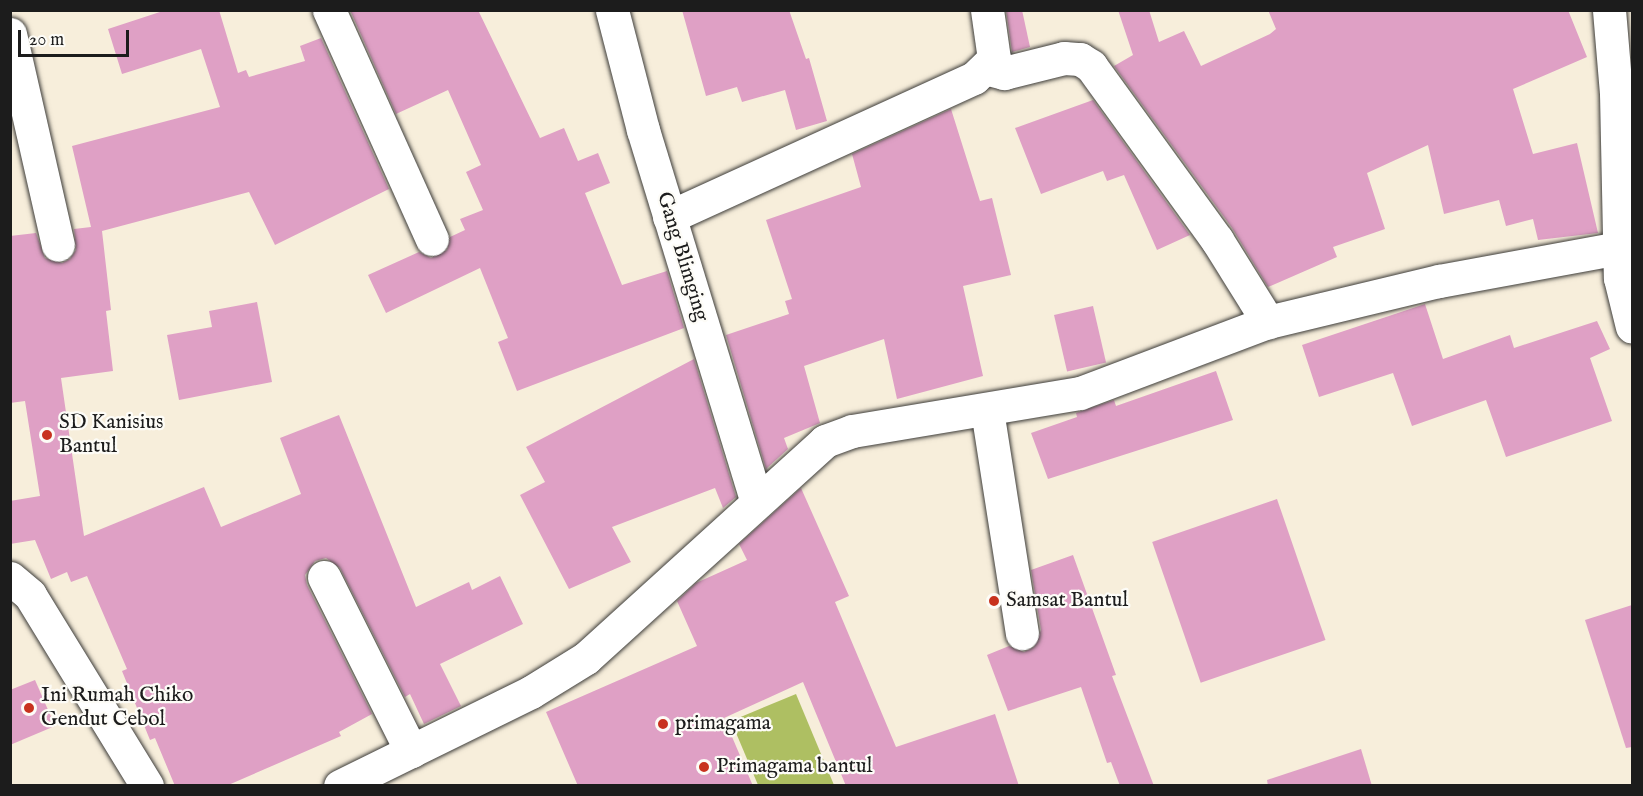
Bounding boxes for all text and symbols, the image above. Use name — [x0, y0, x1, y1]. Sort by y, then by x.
scale bar — [21, 18, 132, 56]
text: 20 m — [29, 29, 64, 52]
street label: Gang Blimging — [650, 189, 714, 325]
place label: SD Kanisius Bantul — [59, 410, 163, 460]
marker: SD Kanisius Bantul — [40, 428, 54, 442]
place label: Samsat Bantul — [1006, 588, 1128, 614]
marker: Samsat Bantul — [987, 594, 1001, 608]
place label: Ini Rumah Chiko Gendut Cebol — [41, 683, 193, 733]
marker: Ini Rumah Chiko Gendut Cebol — [22, 701, 36, 715]
place label: primagama — [675, 711, 771, 737]
marker: primagama — [656, 717, 670, 731]
place label: Primagama bantul — [716, 754, 872, 780]
marker: Primagama bantul — [697, 760, 711, 774]

